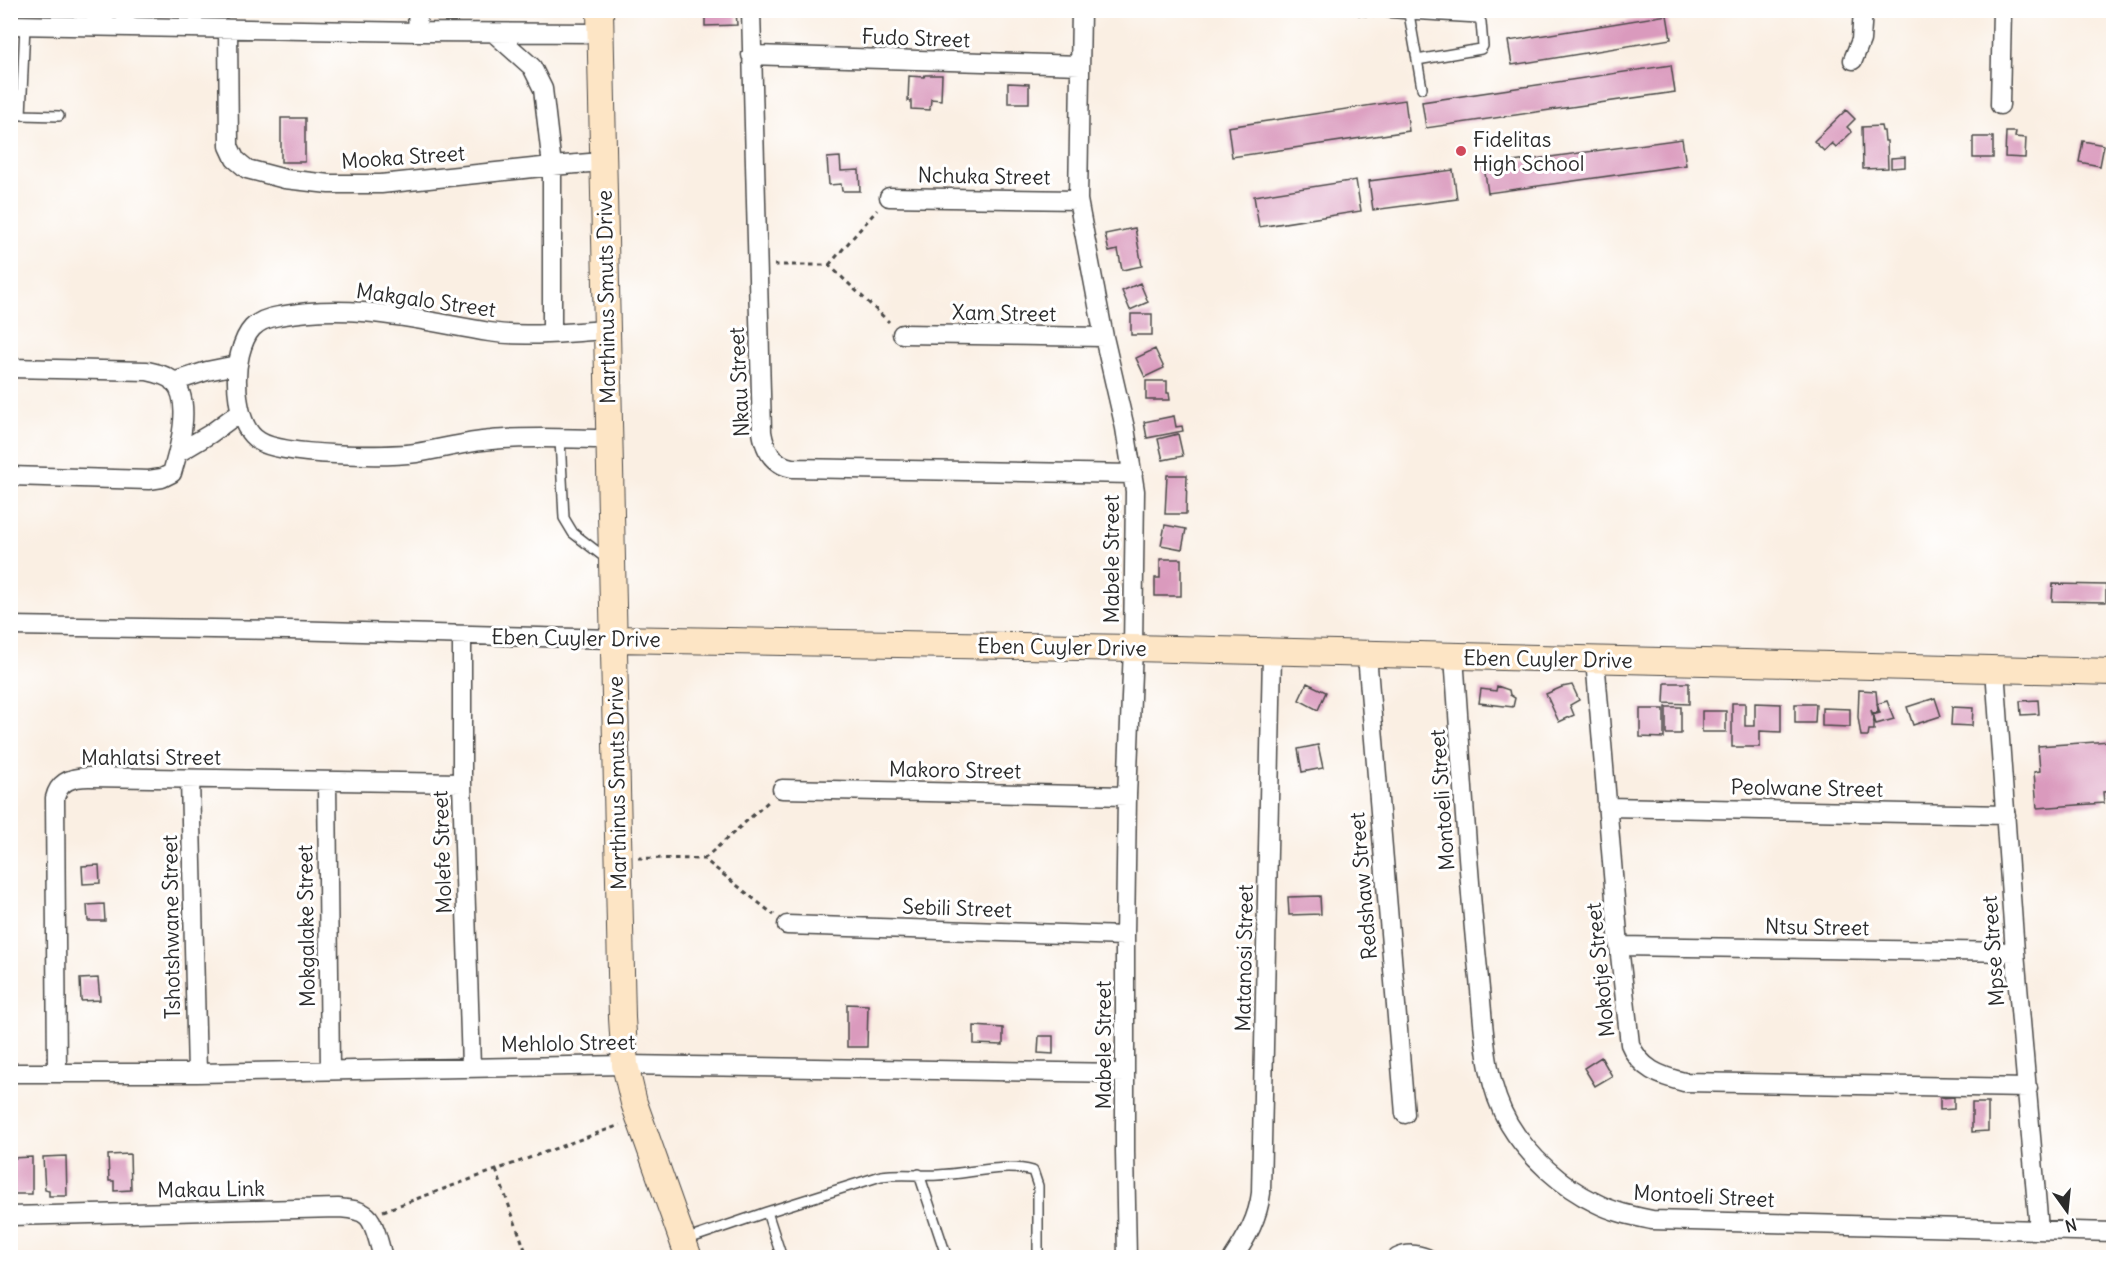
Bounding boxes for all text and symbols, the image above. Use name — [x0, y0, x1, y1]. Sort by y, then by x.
street label: Fudo Street — [861, 23, 971, 53]
place label: Fidelitas High School — [1473, 126, 1584, 177]
street label: Mooka Street — [340, 139, 466, 175]
marker: Fidelitas High School — [1454, 144, 1468, 158]
street label: Nchuka Street — [917, 161, 1051, 191]
street label: Marthinus Smuts Drive — [591, 190, 621, 404]
street label: Makgalo Street — [354, 277, 498, 323]
street label: Xam Street — [952, 299, 1056, 327]
street label: Nkau Street — [723, 326, 755, 438]
street label: Mabele Street — [1098, 495, 1125, 623]
street label: Eben Cuyler Drive — [491, 623, 661, 653]
street label: Eben Cuyler Drive — [977, 632, 1147, 662]
street label: Eben Cuyler Drive — [1463, 644, 1633, 674]
street label: Marthinus Smuts Drive — [602, 676, 632, 890]
street label: Montoeli Street — [1424, 729, 1460, 871]
street label: Mahlatsi Street — [81, 744, 221, 771]
street label: Makoro Street — [889, 755, 1021, 785]
street label: Peolwane Street — [1730, 773, 1884, 803]
street label: Molefe Street — [426, 790, 458, 914]
street label: Redshaw Street — [1343, 811, 1383, 961]
street label: Tshotshwane Street — [156, 835, 186, 1019]
street label: Mokgalake Street — [291, 845, 321, 1007]
street label: Matanosi Street — [1229, 884, 1259, 1032]
street label: Sebili Street — [902, 893, 1012, 923]
street label: Mpse Street — [1976, 895, 2010, 1007]
street label: Mokotje Street — [1580, 901, 1620, 1039]
street label: Ntsu Street — [1765, 913, 1869, 941]
street label: Mabele Street — [1090, 981, 1117, 1109]
street label: Mehlolo Street — [501, 1028, 635, 1058]
street label: Makau Link — [157, 1175, 265, 1203]
street label: Montoeli Street — [1633, 1179, 1775, 1213]
north arrow — [2037, 1181, 2097, 1241]
text: N — [2063, 1214, 2079, 1237]

